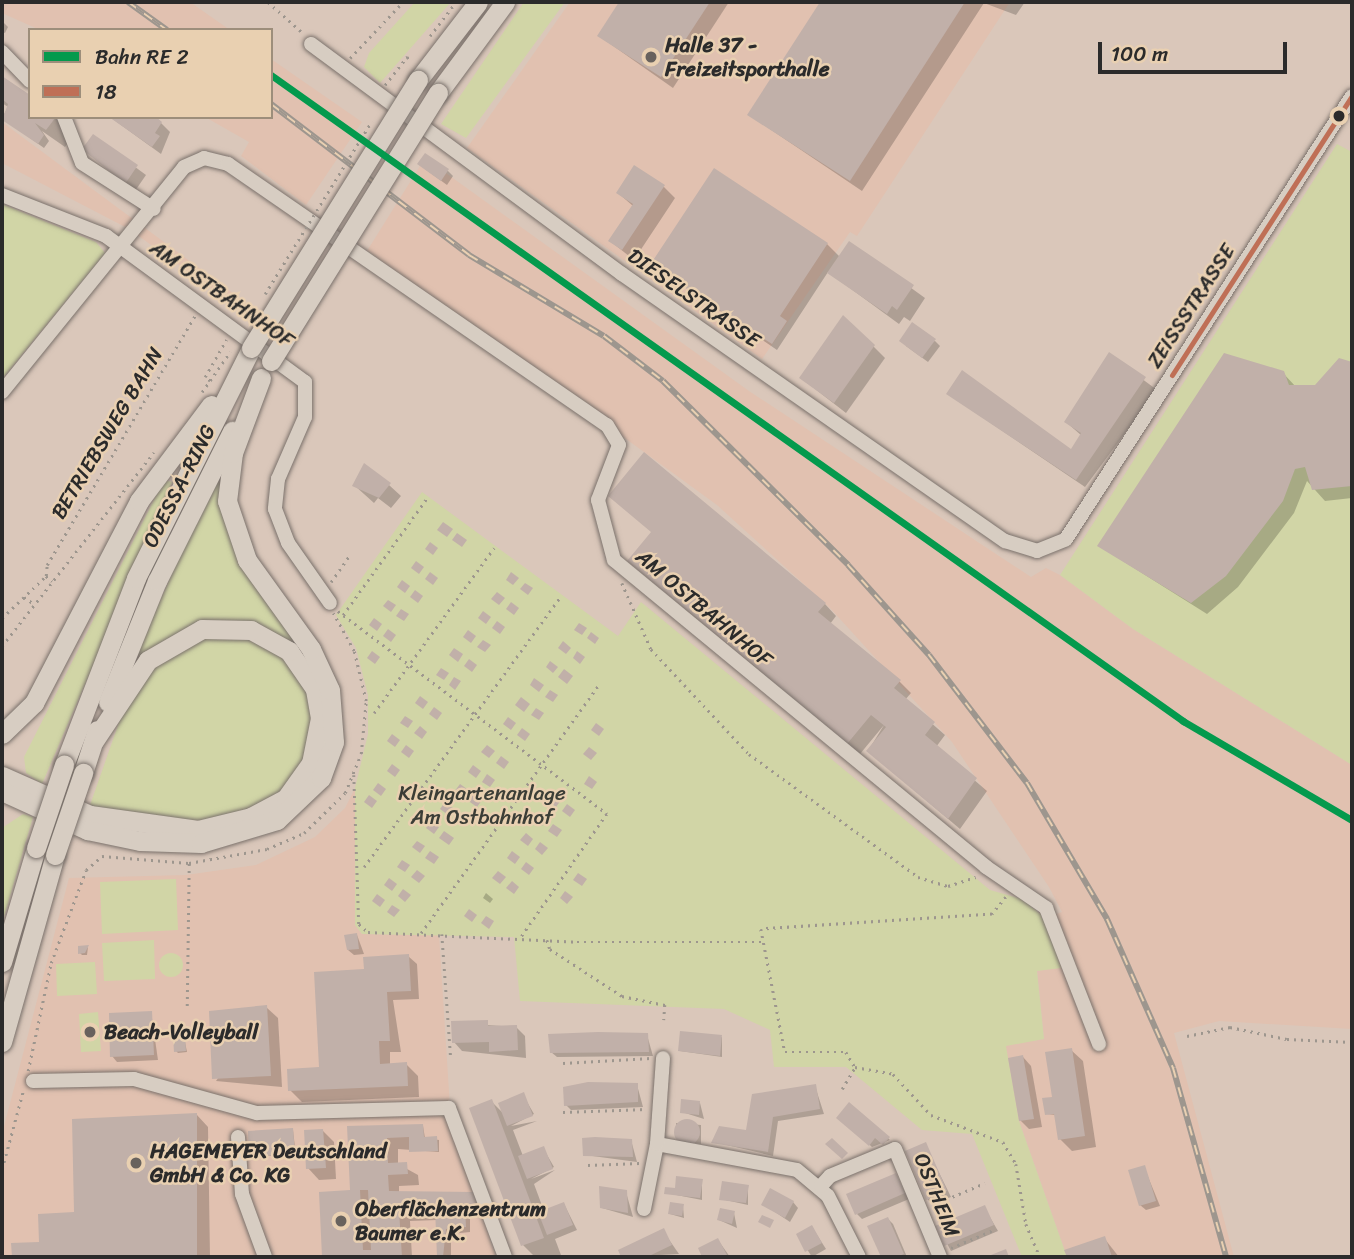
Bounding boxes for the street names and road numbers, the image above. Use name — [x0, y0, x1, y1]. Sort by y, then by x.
street label: AM OSTBAHNHOF — [145, 235, 299, 353]
street label: ZEISSSTRASSE — [1142, 239, 1240, 373]
street label: DIESELSTRASSE — [623, 243, 765, 353]
street label: BETRIEBSWEG BAHN — [46, 343, 168, 523]
street label: ODESSA-RING — [137, 420, 221, 552]
street label: AM OSTBAHNHOF — [630, 543, 778, 673]
street label: OSTHEIM — [909, 1149, 965, 1241]

